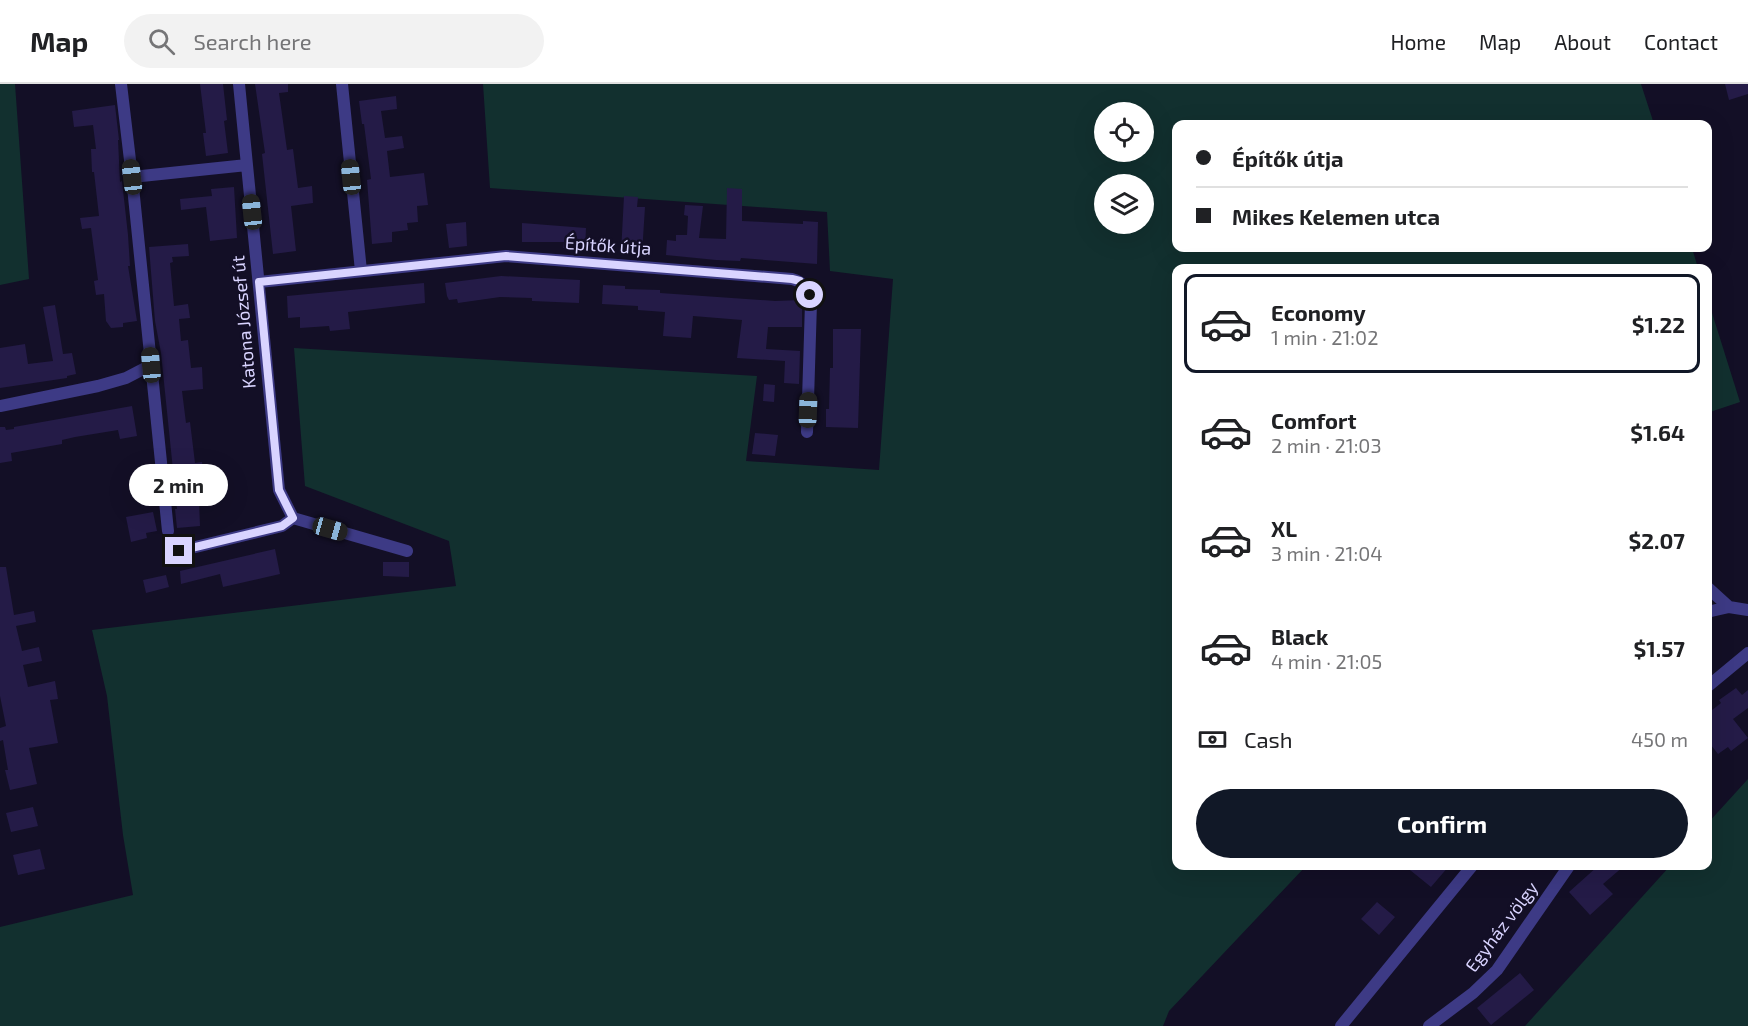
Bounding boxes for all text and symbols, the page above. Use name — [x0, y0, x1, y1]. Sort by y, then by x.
search box — [124, 14, 544, 68]
text: Map — [30, 24, 88, 58]
icon: search — [145, 25, 178, 58]
text: Search here — [193, 28, 312, 54]
text: Home — [1390, 29, 1446, 54]
text: Map — [1479, 29, 1521, 54]
text: About — [1554, 29, 1611, 54]
text: Contact — [1644, 29, 1718, 54]
map controls — [1094, 102, 1154, 234]
button: locate — [1094, 102, 1154, 162]
text: Építők útja — [1232, 145, 1344, 171]
car — [121, 158, 143, 196]
car — [340, 158, 362, 196]
button: layers — [1094, 174, 1154, 234]
car — [241, 193, 263, 231]
text: Mikes Kelemen utca — [1232, 203, 1440, 229]
street label: Építők útja — [564, 231, 652, 259]
street label: Katona József út — [226, 254, 260, 390]
route start — [796, 281, 823, 308]
icon: car — [1199, 297, 1253, 351]
text: Economy — [1271, 299, 1366, 325]
text: $1.22 — [1632, 311, 1685, 337]
text: 1 min · 21:02 — [1271, 325, 1378, 349]
car — [140, 346, 162, 384]
car — [798, 392, 818, 428]
icon: car — [1199, 405, 1253, 459]
text: Comfort — [1271, 407, 1356, 433]
text: $1.64 — [1630, 419, 1685, 445]
text: 2 min · 21:03 — [1271, 433, 1382, 457]
callout: 2 min — [130, 464, 228, 506]
text: 2 min — [153, 473, 204, 497]
icon: car — [1199, 513, 1253, 567]
car — [310, 515, 350, 543]
text: XL — [1271, 515, 1297, 541]
text: $2.07 — [1629, 527, 1685, 553]
route end — [165, 537, 192, 564]
text: 3 min · 21:04 — [1271, 541, 1383, 565]
icon: car — [1199, 621, 1253, 675]
text: Black — [1271, 623, 1328, 649]
text: $1.57 — [1634, 635, 1685, 661]
text: 4 min · 21:05 — [1271, 649, 1382, 673]
icon: cash — [1196, 723, 1229, 756]
text: Cash — [1244, 726, 1293, 752]
text: 450 m — [1631, 727, 1688, 751]
button: Confirm — [1196, 789, 1688, 858]
street label: Egyház völgy — [1460, 877, 1543, 976]

